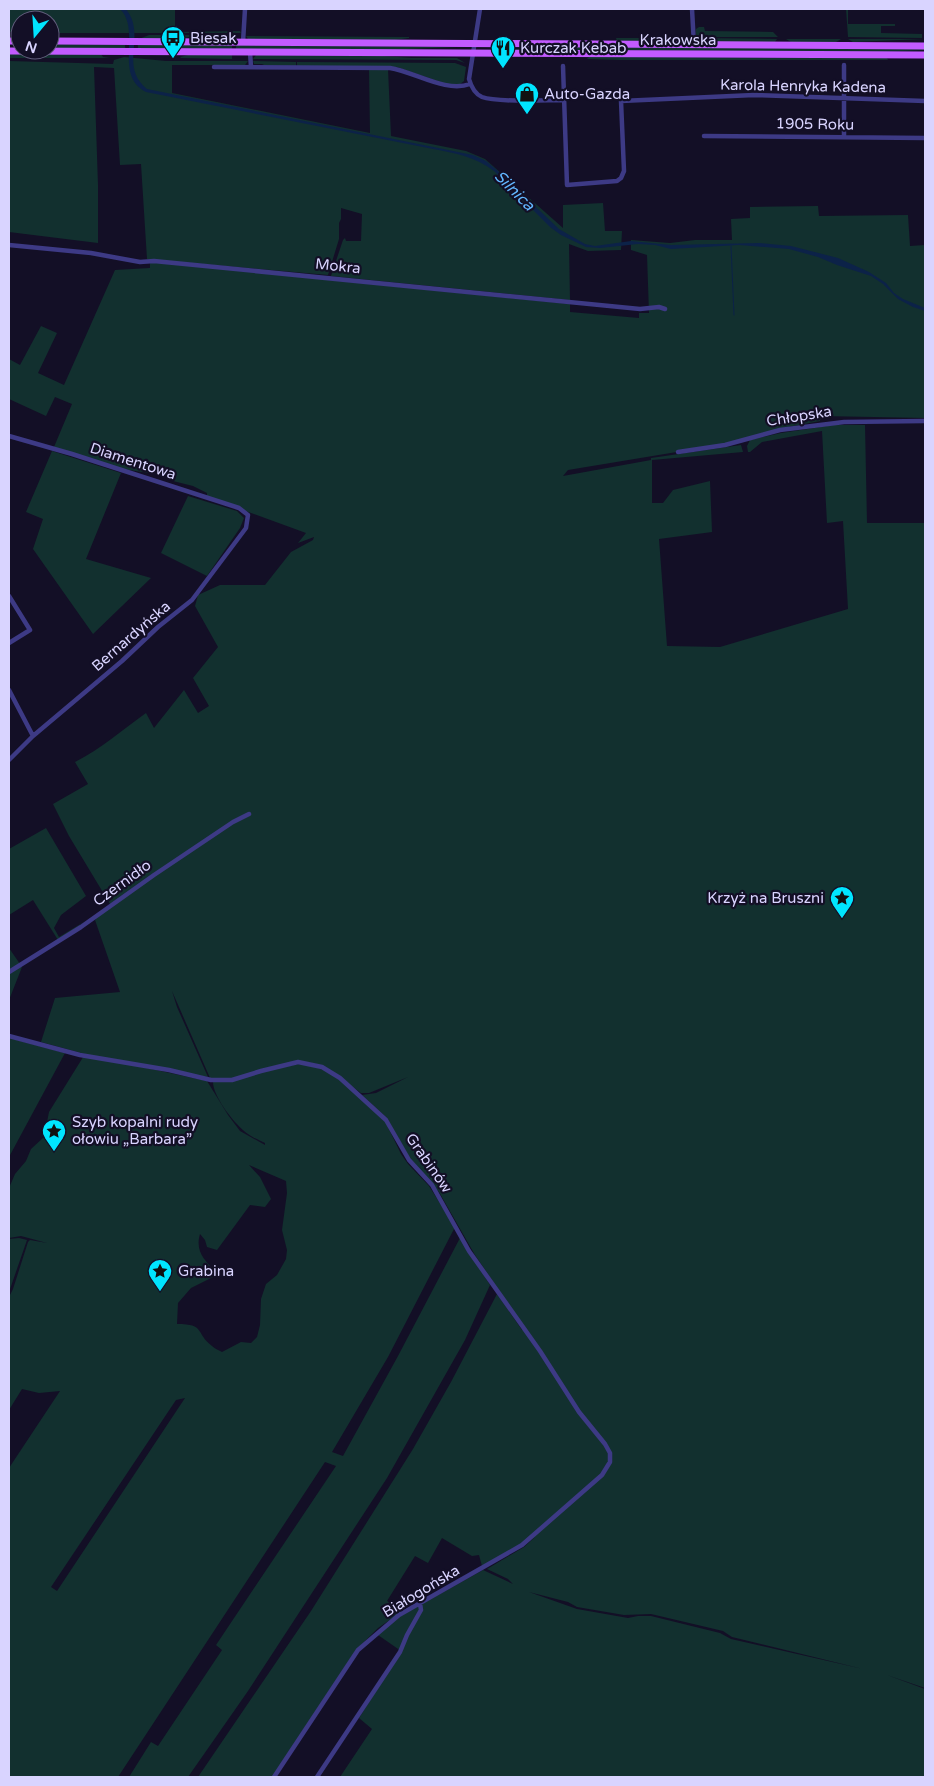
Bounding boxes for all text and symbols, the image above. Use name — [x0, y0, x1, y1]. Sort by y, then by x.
north arrow — [10, 10, 60, 60]
bus stop icon: Biesak — [160, 25, 186, 59]
place label: Biesak — [190, 29, 236, 47]
street label: Krakowska — [640, 31, 716, 49]
restaurant icon: Kurczak Kebab — [490, 35, 516, 69]
text: N — [23, 37, 39, 57]
place label: Kurczak Kebab — [520, 39, 627, 57]
street label: Karola Henryka Kadena — [720, 76, 886, 96]
shop icon: Auto-Gazda — [514, 81, 540, 115]
place label: Auto-Gazda — [544, 85, 630, 103]
street label: 1905 Roku — [775, 114, 855, 134]
water label: Silnica — [490, 166, 539, 216]
street label: Mokra — [314, 255, 362, 277]
street label: Chłopska — [765, 402, 833, 430]
street label: Diamentowa — [88, 439, 178, 483]
street label: Bernardyńska — [88, 597, 174, 675]
street label: Czernidło — [89, 856, 155, 910]
place icon: Krzyż na Bruszni — [829, 885, 855, 919]
place label: Krzyż na Bruszni — [707, 889, 824, 907]
place label: Szyb kopalni rudy ołowiu „Barbara” — [72, 1113, 198, 1148]
place icon: Szyb kopalni rudy ołowiu „Barbara” — [41, 1118, 67, 1152]
street label: Grabinów — [402, 1130, 456, 1196]
place icon: Grabina — [147, 1258, 173, 1292]
place label: Grabina — [178, 1262, 234, 1280]
street label: Białogońska — [379, 1561, 463, 1621]

